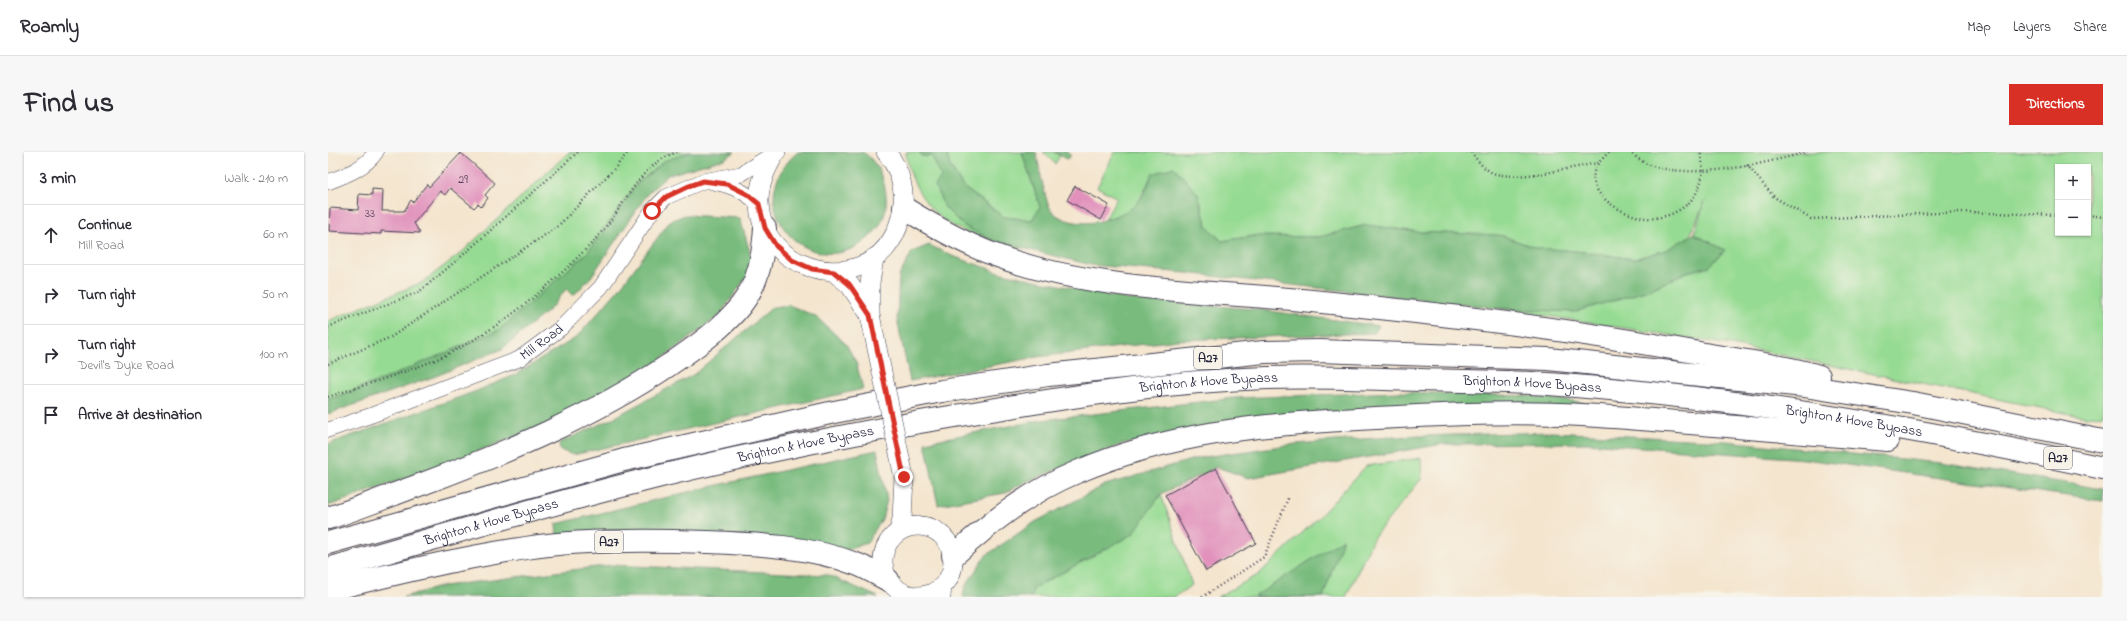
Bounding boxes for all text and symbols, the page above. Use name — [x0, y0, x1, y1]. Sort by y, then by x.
text: Roamly — [20, 14, 79, 41]
text: Map — [1967, 17, 1991, 38]
text: Layers — [2013, 17, 2051, 38]
text: Share — [2073, 17, 2107, 38]
text: Find us — [24, 84, 114, 125]
button: Directions — [2009, 84, 2103, 125]
map controls — [2055, 164, 2091, 236]
button: + — [2055, 164, 2091, 200]
text: 3 min — [40, 166, 76, 191]
text: Walk · 210 m — [224, 169, 288, 188]
house number: 29 — [458, 171, 468, 189]
button: − — [2055, 200, 2091, 236]
route start — [643, 202, 661, 220]
house number: 33 — [365, 205, 375, 223]
text: Continue — [78, 214, 132, 236]
icon: ahead — [40, 224, 62, 246]
text: 60 m — [263, 225, 288, 244]
text: Mill Road — [78, 236, 124, 255]
icon: right — [40, 284, 62, 306]
text: Turn right — [78, 284, 136, 306]
text: 50 m — [262, 285, 288, 304]
street label: Mill Road — [515, 319, 568, 365]
text: Turn right — [78, 334, 136, 356]
icon: right — [40, 344, 62, 366]
text: 100 m — [259, 345, 288, 364]
road number: A27 — [1194, 347, 1222, 369]
text: Devil's Dyke Road — [78, 356, 174, 375]
street label: Brighton & Hove Bypass — [1137, 367, 1278, 399]
street label: Brighton & Hove Bypass — [1462, 370, 1603, 399]
street label: Brighton & Hove Bypass — [1783, 399, 1924, 443]
icon: arrive — [40, 404, 62, 426]
text: Arrive at destination — [78, 404, 202, 426]
street label: Brighton & Hove Bypass — [735, 420, 876, 469]
road number: A27 — [2044, 447, 2072, 469]
route end — [895, 468, 913, 486]
street label: Brighton & Hove Bypass — [421, 493, 561, 551]
road number: A27 — [595, 531, 623, 553]

